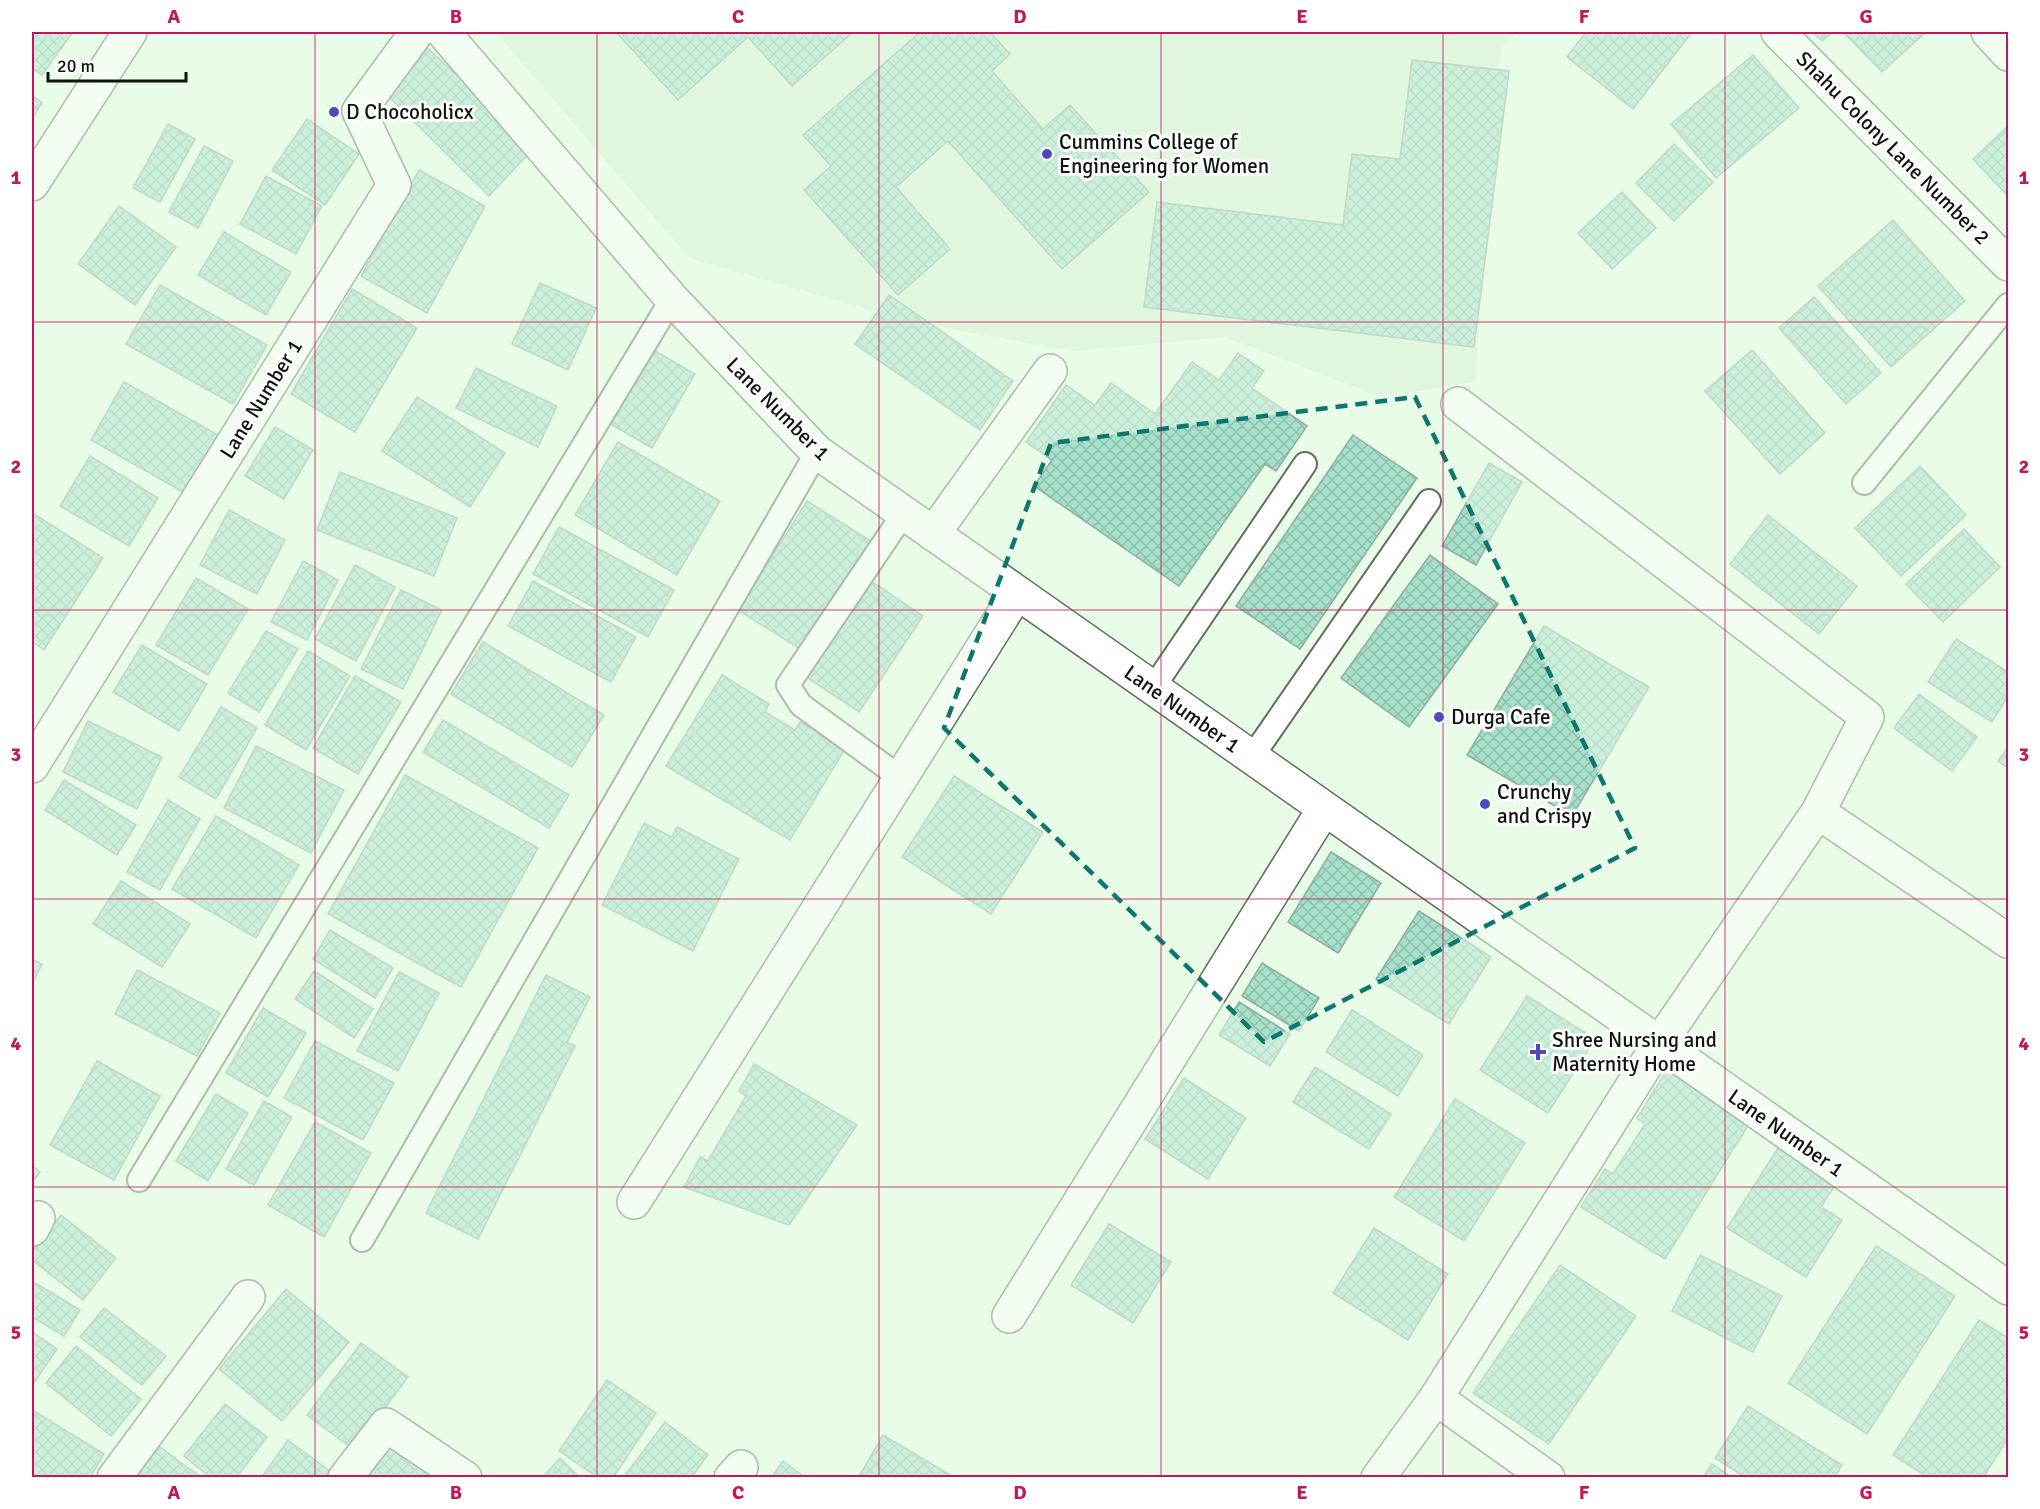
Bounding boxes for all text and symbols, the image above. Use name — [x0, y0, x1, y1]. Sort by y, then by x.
text: A — [168, 4, 181, 29]
text: B — [450, 4, 462, 29]
text: C — [732, 4, 744, 29]
text: D — [1013, 4, 1027, 29]
text: E — [1296, 4, 1308, 29]
text: F — [1579, 4, 1590, 29]
text: G — [1859, 4, 1873, 29]
scale bar — [48, 45, 186, 83]
street label: Shahu Colony Lane Number 2 — [1791, 46, 1995, 250]
text: 20 m — [57, 55, 95, 77]
place label: D Chocoholicx — [346, 99, 474, 125]
marker: D Chocoholicx — [327, 105, 341, 119]
place label: Cummins College of Engineering for Women — [1059, 129, 1269, 179]
marker: Cummins College of Engineering for Women — [1040, 147, 1054, 161]
text: 1 — [11, 165, 22, 190]
text: 1 — [2019, 165, 2030, 190]
street label: Lane Number 1 — [214, 335, 308, 463]
street label: Lane Number 1 — [721, 352, 835, 466]
text: 2 — [11, 454, 21, 479]
text: 2 — [2019, 454, 2029, 479]
street label: Lane Number 1 — [1119, 659, 1245, 759]
place label: Durga Cafe — [1451, 704, 1551, 730]
marker: Durga Cafe — [1432, 710, 1446, 724]
text: 3 — [11, 742, 21, 767]
text: 3 — [2019, 742, 2029, 767]
place label: Crunchy and Crispy — [1497, 779, 1592, 829]
marker: Crunchy and Crispy — [1478, 797, 1492, 811]
place label: Shree Nursing and Maternity Home — [1552, 1027, 1717, 1077]
text: 4 — [11, 1031, 22, 1056]
text: 4 — [2019, 1031, 2030, 1056]
marker: Shree Nursing and Maternity Home — [1529, 1043, 1547, 1061]
street label: Lane Number 1 — [1723, 1083, 1849, 1183]
text: 5 — [11, 1320, 21, 1345]
text: 5 — [2019, 1320, 2029, 1345]
text: A — [168, 1480, 181, 1505]
text: B — [450, 1480, 462, 1505]
text: C — [732, 1480, 744, 1505]
text: D — [1013, 1480, 1027, 1505]
text: E — [1296, 1480, 1308, 1505]
text: F — [1579, 1480, 1590, 1505]
text: G — [1859, 1480, 1873, 1505]

